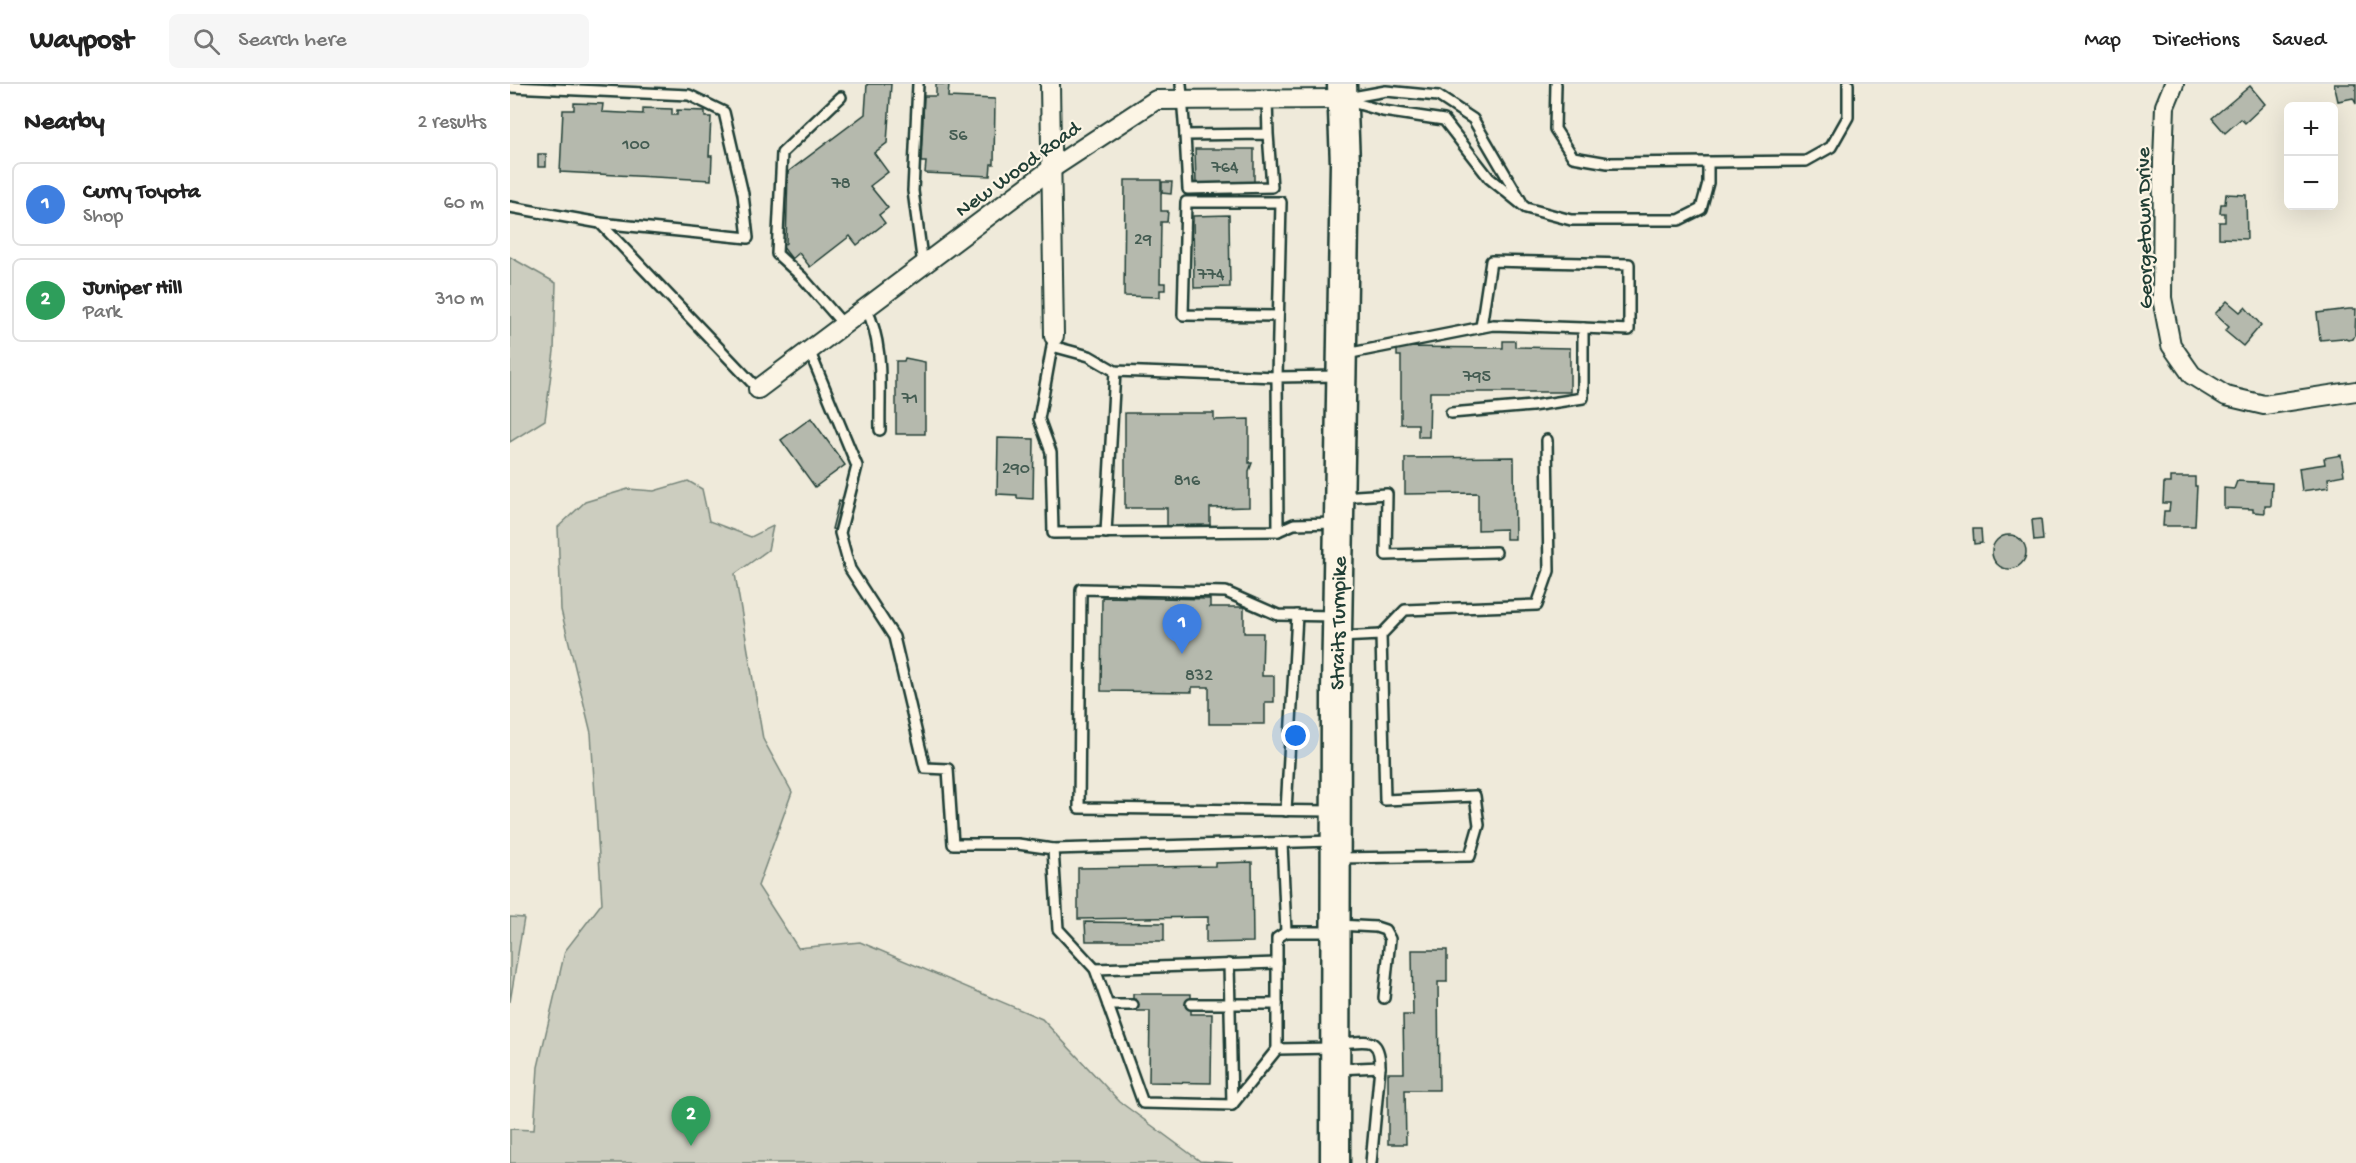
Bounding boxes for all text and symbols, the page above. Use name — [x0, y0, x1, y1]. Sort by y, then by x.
search box — [169, 14, 589, 68]
text: Waypost — [30, 25, 133, 58]
icon: search — [190, 25, 223, 58]
text: Search here — [238, 28, 347, 54]
text: Map — [2084, 29, 2121, 54]
text: Directions — [2154, 29, 2239, 54]
text: Saved — [2272, 29, 2326, 54]
map controls — [2284, 102, 2338, 210]
button: + — [2284, 102, 2338, 156]
text: Nearby — [24, 108, 105, 139]
text: 2 results — [417, 112, 486, 135]
street label: New Wood Road — [952, 116, 1088, 225]
house number: 56 — [949, 126, 968, 147]
house number: 100 — [621, 135, 650, 156]
street label: Georgetown Drive — [2133, 146, 2160, 309]
button: − — [2284, 156, 2338, 210]
house number: 764 — [1211, 158, 1239, 179]
house number: 78 — [830, 174, 851, 195]
text: Curry Toyota — [83, 180, 200, 206]
text: 1 — [41, 193, 50, 216]
text: 60 m — [444, 193, 484, 216]
text: Shop — [83, 206, 123, 229]
house number: 29 — [1134, 230, 1152, 251]
house number: 774 — [1196, 265, 1225, 286]
text: Juniper Hill — [83, 276, 182, 302]
text: 2 — [41, 289, 50, 312]
text: 310 m — [435, 289, 484, 312]
text: Park — [83, 302, 121, 325]
house number: 795 — [1462, 367, 1491, 388]
house number: 71 — [901, 389, 918, 410]
house number: 290 — [1002, 459, 1030, 480]
house number: 816 — [1174, 471, 1201, 492]
street label: Straits Turnpike — [1327, 555, 1354, 690]
pin: 1 — [1162, 604, 1202, 654]
house number: 832 — [1185, 666, 1213, 687]
your location — [1281, 721, 1310, 750]
pin: 2 — [672, 1096, 711, 1146]

